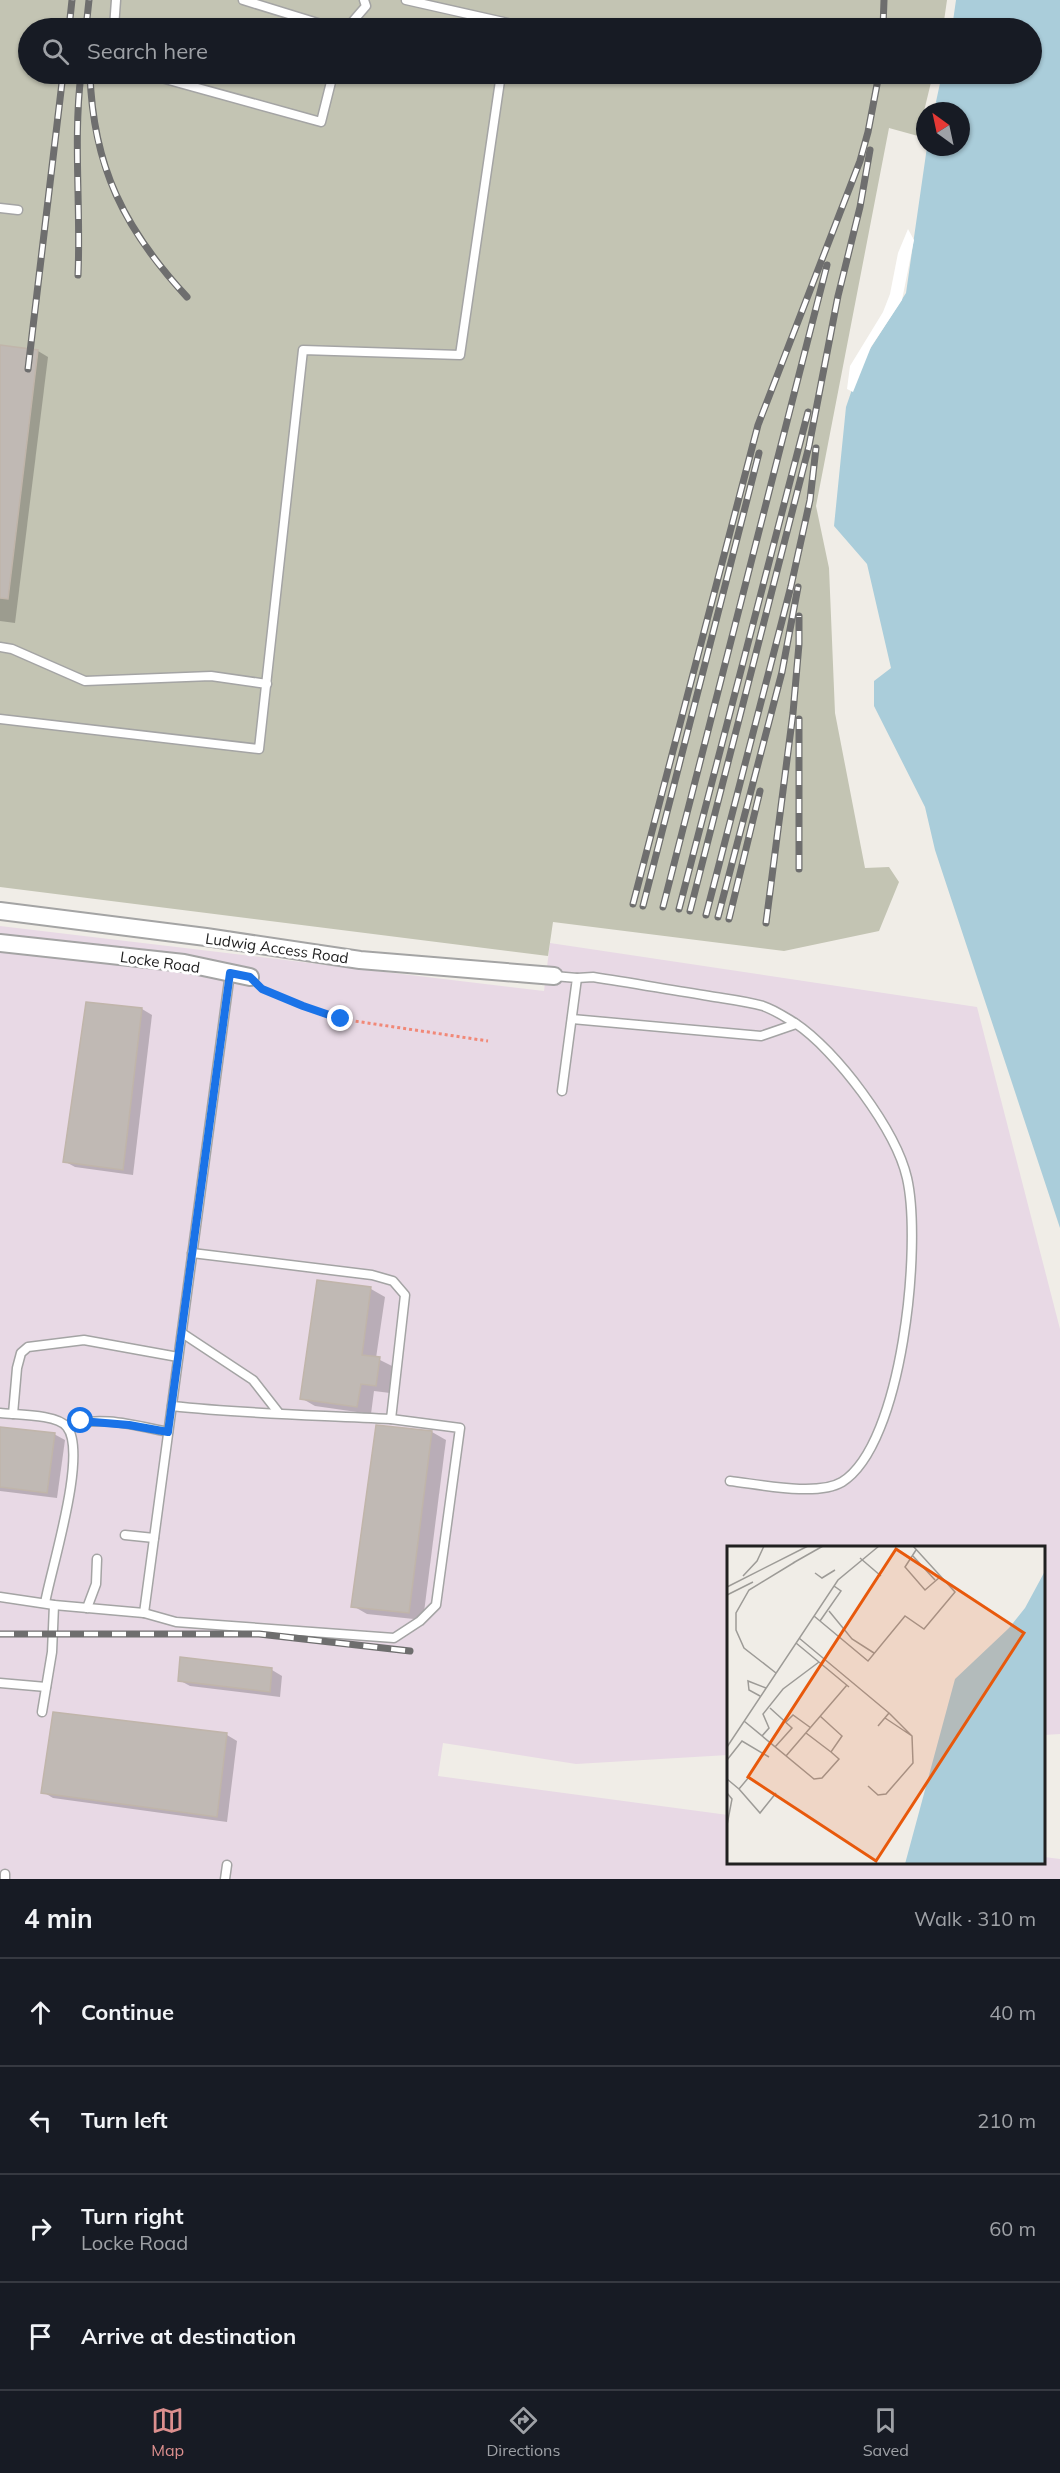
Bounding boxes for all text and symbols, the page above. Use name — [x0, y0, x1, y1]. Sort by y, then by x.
search box — [18, 18, 1042, 84]
icon: search — [39, 35, 72, 68]
text: Search here — [87, 37, 208, 65]
north arrow — [916, 102, 970, 156]
street label: Ludwig Access Road — [204, 929, 350, 967]
street label: Locke Road — [119, 947, 201, 977]
route end — [327, 1005, 353, 1031]
route start — [67, 1407, 93, 1433]
inset map — [727, 1546, 1045, 1864]
text: 4 min — [24, 1902, 93, 1935]
text: Walk · 310 m — [914, 1906, 1036, 1931]
icon: ahead — [24, 1996, 57, 2029]
text: Continue — [81, 1998, 174, 2026]
text: 40 m — [989, 2000, 1036, 2025]
icon: left — [24, 2104, 57, 2137]
text: Turn left — [81, 2106, 168, 2134]
text: 210 m — [977, 2108, 1036, 2133]
text: Turn right — [81, 2202, 184, 2230]
icon: right — [24, 2212, 57, 2245]
text: 60 m — [989, 2216, 1036, 2241]
text: Locke Road — [81, 2230, 188, 2255]
icon: arrive — [24, 2320, 57, 2353]
text: Arrive at destination — [81, 2322, 296, 2350]
tab: Map — [151, 2404, 184, 2460]
tab: Directions — [486, 2404, 560, 2460]
tab: Saved — [863, 2404, 909, 2460]

